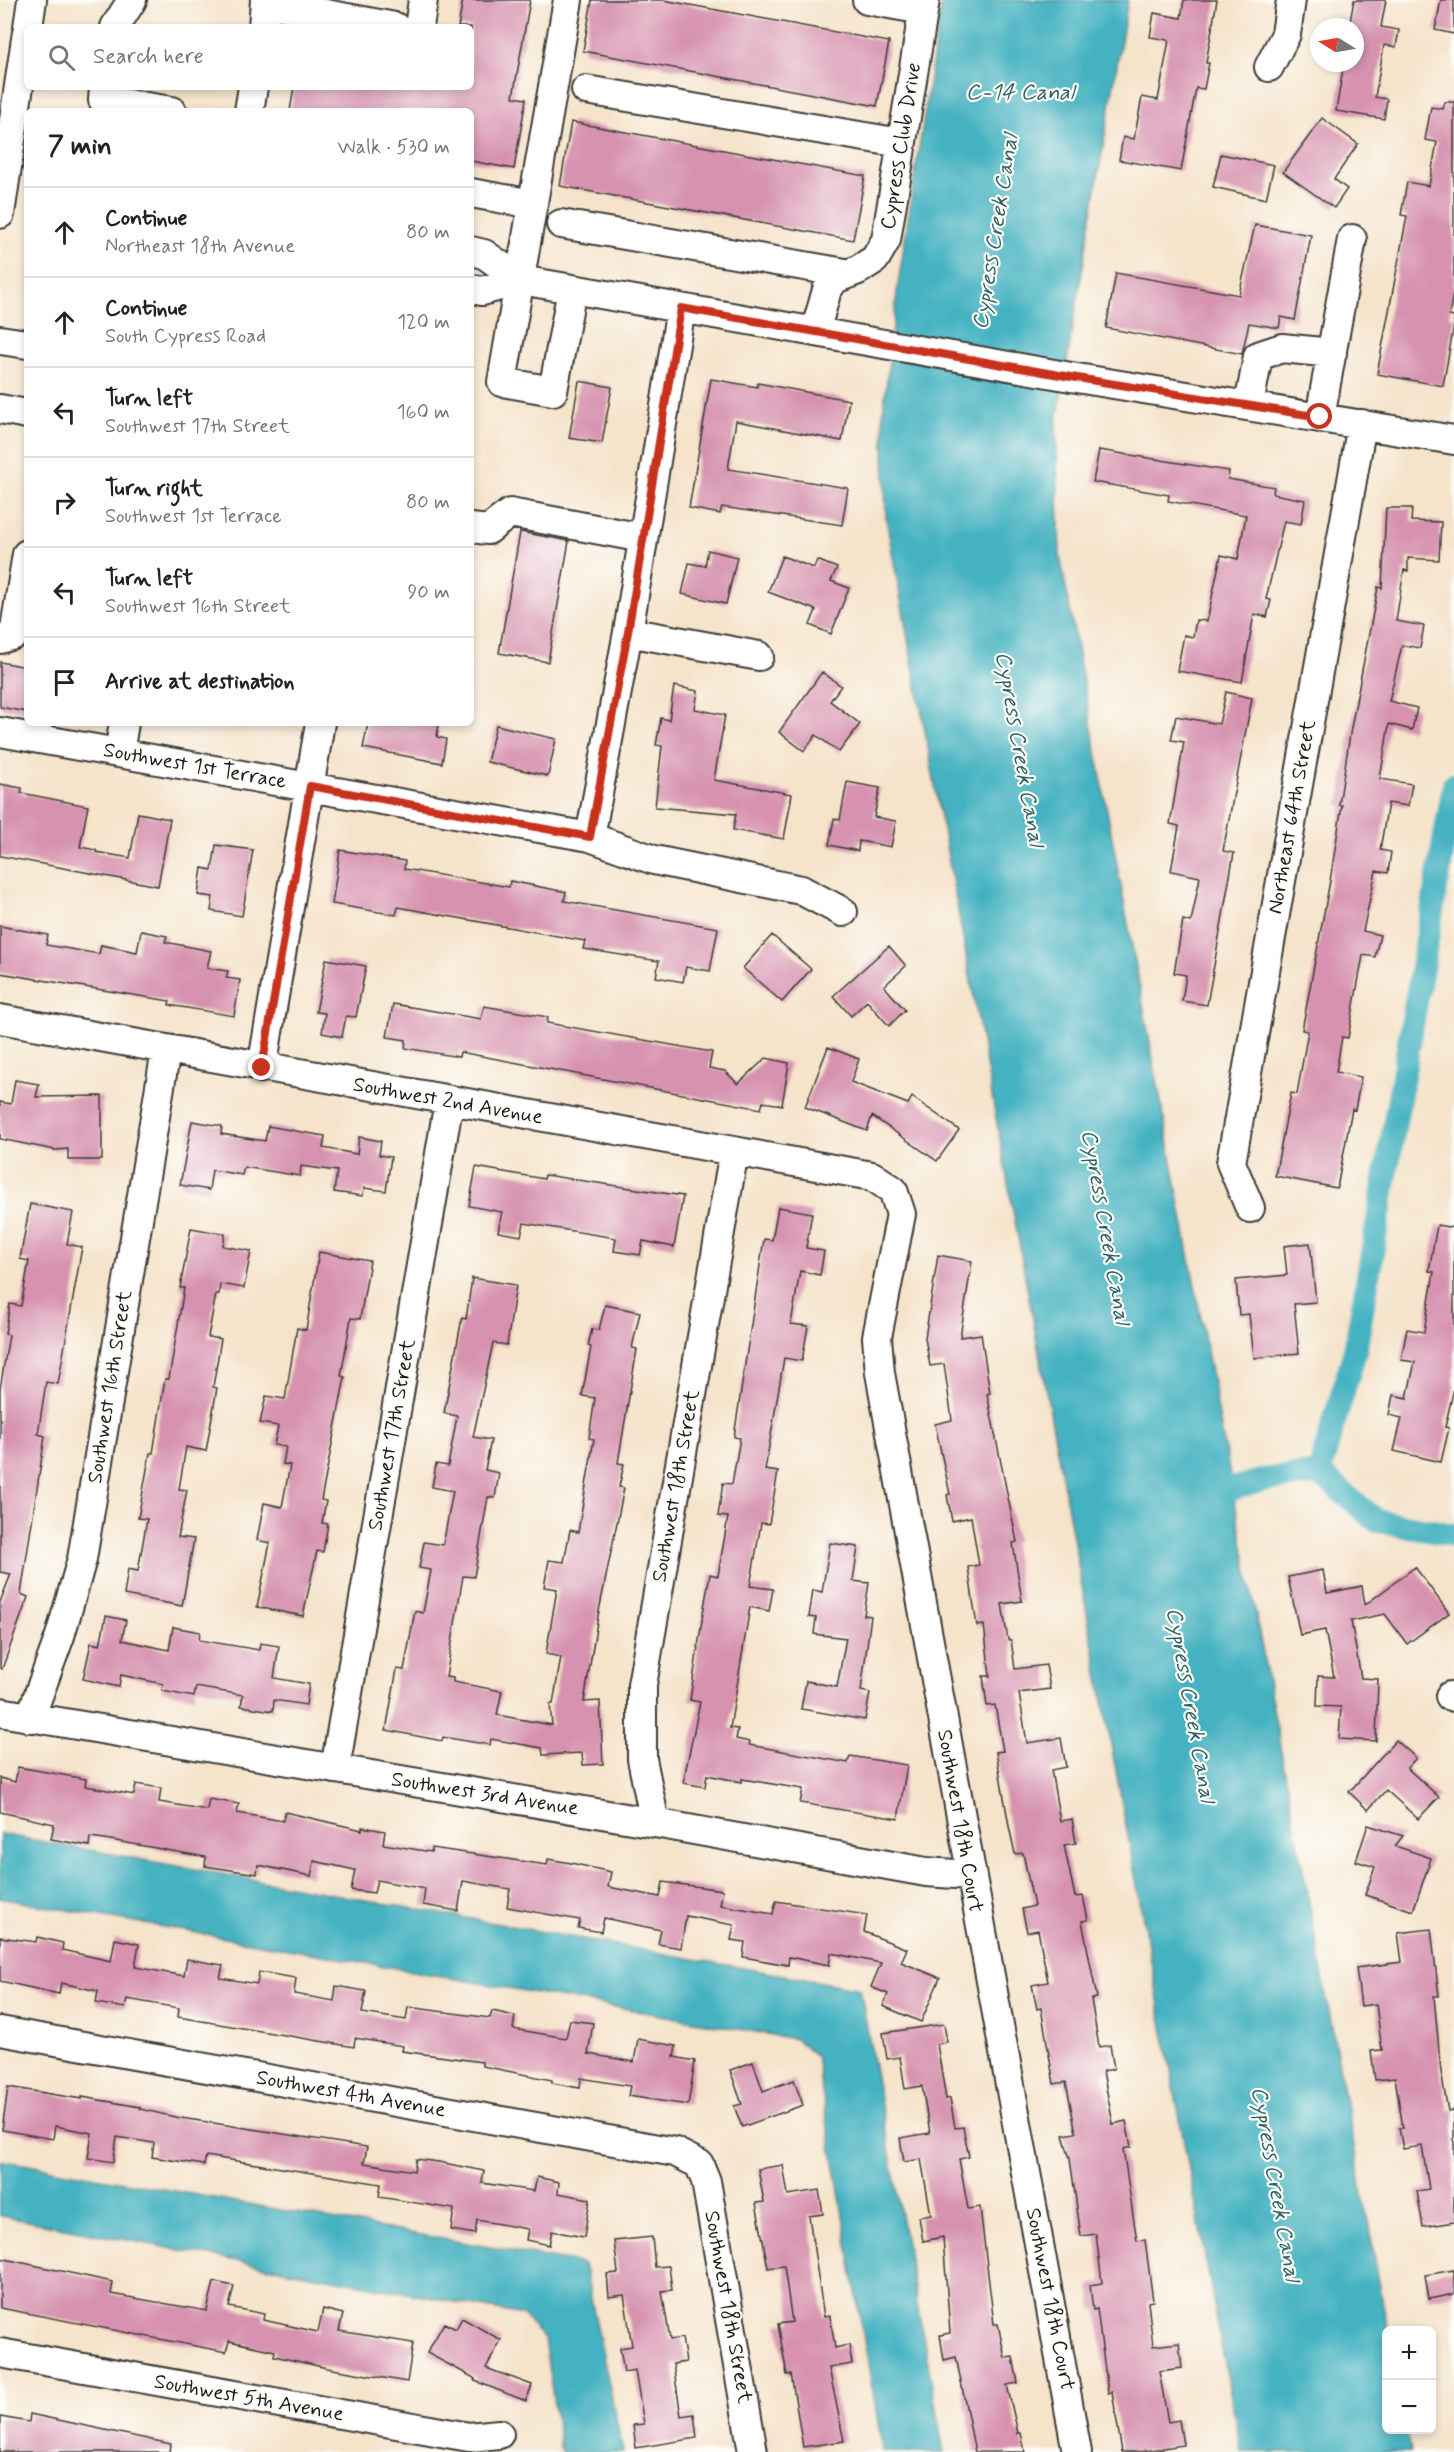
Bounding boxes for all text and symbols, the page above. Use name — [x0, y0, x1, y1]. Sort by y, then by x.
north arrow — [1310, 18, 1364, 72]
search box — [24, 24, 474, 90]
icon: search — [45, 41, 78, 74]
text: Search here — [93, 43, 204, 71]
street label: Cypress Club Drive — [874, 60, 928, 232]
water label: C-14 Canal — [966, 79, 1077, 107]
text: 7 min — [48, 130, 112, 164]
water label: Cypress Creek Canal — [967, 130, 1026, 332]
text: Walk · 530 m — [338, 134, 450, 161]
text: Continue — [105, 205, 187, 233]
icon: ahead — [48, 216, 81, 249]
text: 80 m — [406, 219, 450, 246]
text: Northeast 18th Avenue — [105, 233, 295, 260]
text: Continue — [105, 295, 187, 323]
icon: ahead — [48, 306, 81, 339]
text: 120 m — [397, 309, 450, 336]
text: South Cypress Road — [105, 323, 266, 350]
text: Turn left — [105, 385, 193, 413]
icon: left — [48, 396, 81, 429]
text: 160 m — [397, 399, 450, 426]
route start — [1306, 403, 1332, 429]
text: Southwest 17th Street — [105, 413, 290, 440]
text: Turn right — [105, 475, 203, 503]
icon: right — [48, 486, 81, 519]
text: 80 m — [406, 489, 450, 516]
text: Southwest 1st Terrace — [105, 503, 282, 530]
text: Turn left — [105, 565, 193, 593]
icon: left — [48, 576, 81, 609]
text: 90 m — [407, 579, 450, 606]
text: Southwest 16th Street — [105, 593, 291, 620]
water label: Cypress Creek Canal — [988, 649, 1050, 851]
icon: arrive — [48, 666, 81, 699]
text: Arrive at destination — [105, 668, 295, 696]
street label: Northeast 64th Street — [1261, 717, 1323, 916]
street label: Southwest 1st Terrace — [101, 736, 289, 796]
route end — [248, 1054, 274, 1080]
street label: Southwest 2nd Avenue — [351, 1071, 545, 1131]
water label: Cypress Creek Canal — [1074, 1127, 1136, 1329]
street label: Southwest 16th Street — [81, 1288, 139, 1486]
street label: Southwest 17th Street — [361, 1336, 423, 1533]
street label: Southwest 18th Street — [645, 1387, 707, 1584]
water label: Cypress Creek Canal — [1159, 1605, 1221, 1807]
street label: Southwest 18th Court — [930, 1727, 990, 1915]
street label: Southwest 3rd Avenue — [389, 1765, 581, 1823]
street label: Southwest 4th Avenue — [254, 2064, 448, 2124]
water label: Cypress Creek Canal — [1244, 2084, 1306, 2286]
street label: Southwest 18th Court — [1019, 2205, 1081, 2393]
street label: Southwest 18th Street — [697, 2209, 759, 2406]
map controls — [1382, 2326, 1436, 2434]
button: + — [1382, 2326, 1436, 2380]
street label: Southwest 5th Avenue — [152, 2368, 346, 2428]
button: − — [1382, 2380, 1436, 2434]

